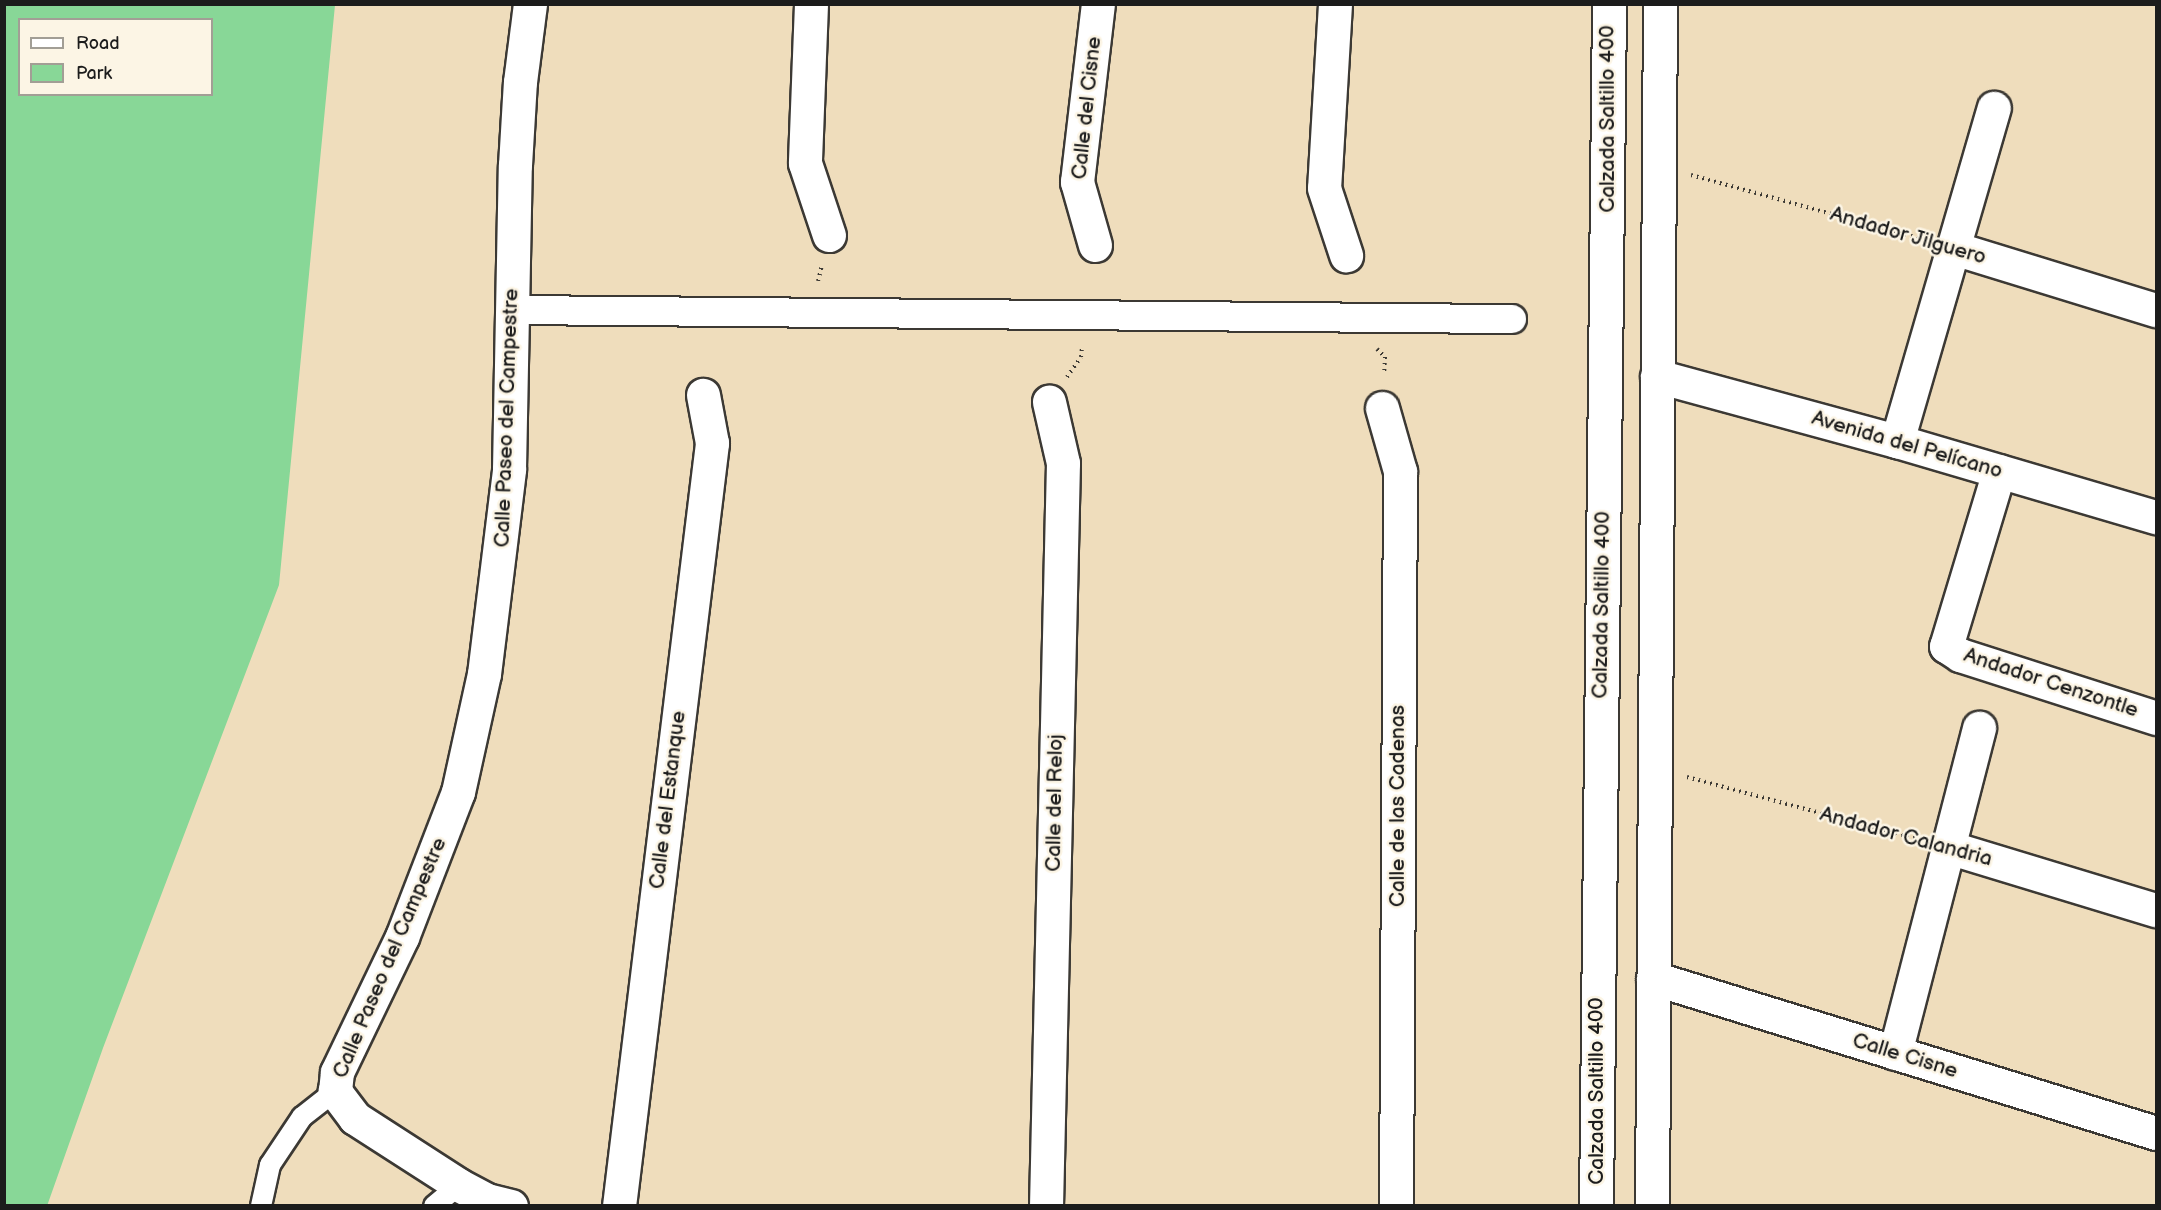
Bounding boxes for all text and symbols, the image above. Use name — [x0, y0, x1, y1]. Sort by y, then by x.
legend — [18, 18, 213, 96]
street label: Calzada Saltillo 400 — [1595, 25, 1621, 213]
text: Road — [76, 33, 120, 54]
street label: Calle del Cisne — [1067, 35, 1107, 181]
text: Park — [76, 63, 112, 84]
street label: Andador Jilguero — [1827, 202, 1989, 270]
street label: Calle Paseo del Campestre — [490, 288, 524, 548]
street label: Avenida del Pelícano — [1809, 406, 2005, 484]
street label: Calzada Saltillo 400 — [1588, 511, 1616, 699]
street label: Andador Cenzontle — [1961, 643, 2141, 723]
street label: Calle de las Cadenas — [1385, 705, 1411, 907]
street label: Calle del Estanque — [645, 710, 691, 890]
street label: Calle del Reloj — [1041, 734, 1069, 872]
street label: Andador Calandria — [1817, 802, 1995, 872]
street label: Calle Paseo del Campestre — [328, 834, 452, 1082]
street label: Calzada Saltillo 400 — [1584, 997, 1610, 1185]
street label: Calle Cisne — [1849, 1028, 1961, 1084]

